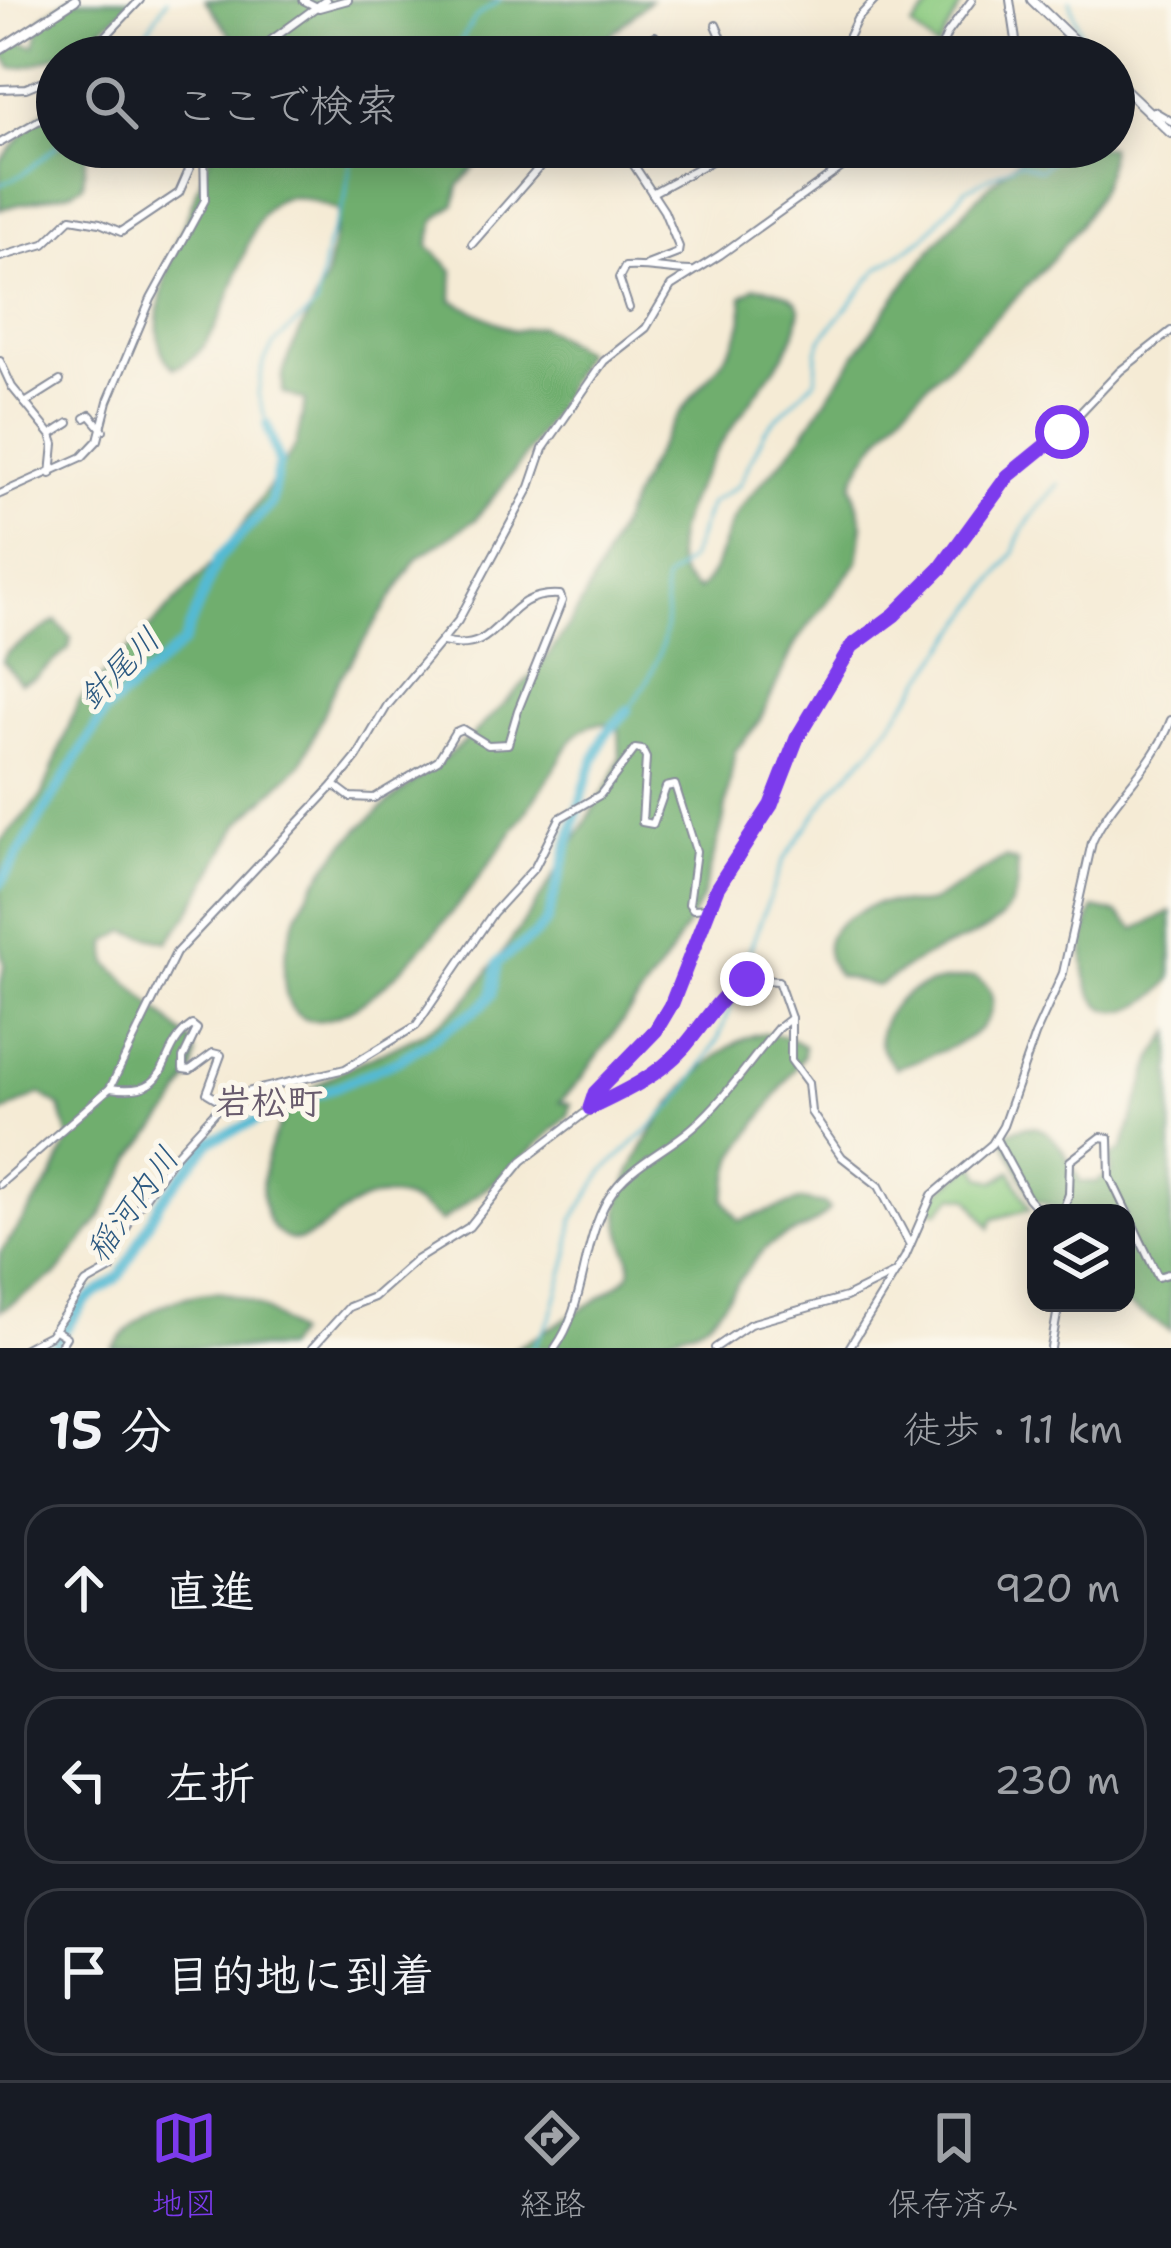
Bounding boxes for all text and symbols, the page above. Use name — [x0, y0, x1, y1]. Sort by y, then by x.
search box — [36, 36, 1135, 168]
icon: search — [78, 69, 144, 135]
text: ここで検索 — [174, 75, 399, 135]
route start — [1035, 405, 1089, 459]
water label: 針尾川 — [68, 617, 170, 719]
route end — [720, 952, 774, 1006]
district label: 岩松町 — [215, 1077, 323, 1126]
water label: 稲河内川 — [75, 1137, 189, 1271]
map controls — [1027, 1204, 1135, 1312]
button: layers — [1027, 1204, 1135, 1312]
text: 15 分 — [48, 1396, 171, 1464]
text: 徒歩 · 1.1 km — [903, 1403, 1123, 1455]
icon: ahead — [51, 1555, 117, 1621]
text: 直進 — [165, 1561, 255, 1621]
text: 920 m — [994, 1562, 1120, 1614]
icon: left — [51, 1747, 117, 1813]
text: 左折 — [165, 1753, 255, 1813]
text: 230 m — [994, 1754, 1120, 1806]
icon: arrive — [51, 1939, 117, 2005]
text: 目的地に到着 — [165, 1945, 435, 2005]
tab: 地図 — [151, 2105, 217, 2226]
tab: 経路 — [519, 2105, 585, 2226]
tab: 保存済み — [888, 2105, 1020, 2226]

